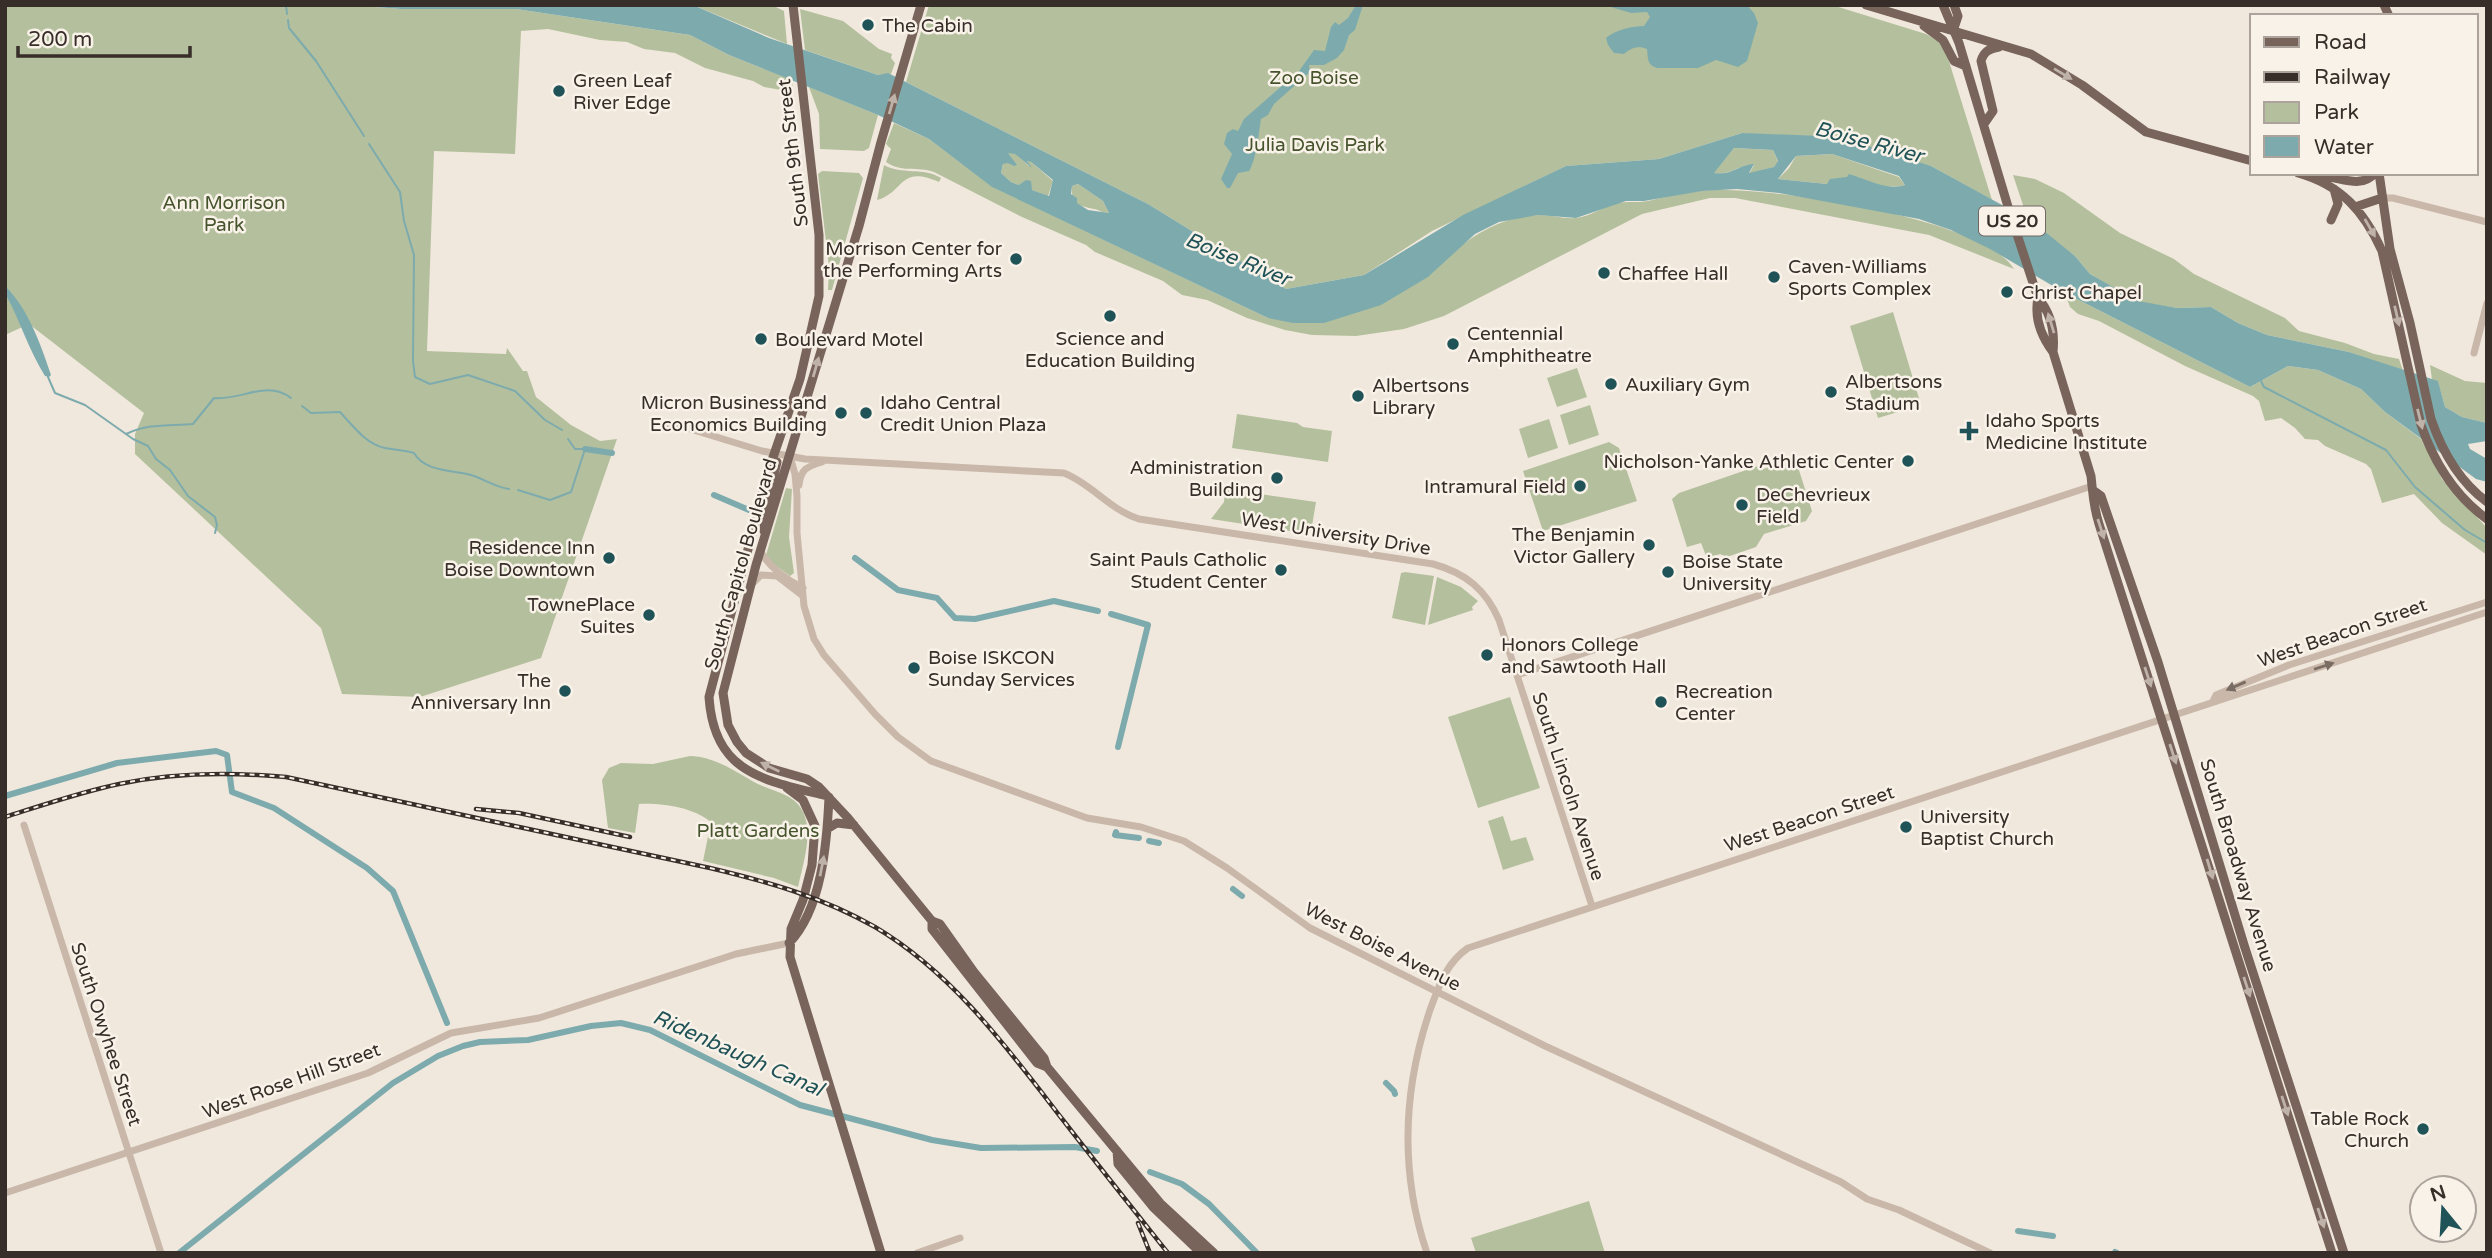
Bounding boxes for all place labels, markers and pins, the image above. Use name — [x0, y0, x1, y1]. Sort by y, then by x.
place label: The Cabin — [882, 15, 973, 37]
marker: The Cabin — [860, 17, 876, 33]
place label: Green Leaf River Edge — [573, 70, 673, 114]
marker: Green Leaf River Edge — [551, 83, 567, 99]
place label: Morrison Center for the Performing Arts — [823, 238, 1003, 282]
marker: Morrison Center for the Performing Arts — [1008, 251, 1024, 267]
place label: Caven-Williams Sports Complex — [1788, 256, 1931, 300]
place label: Chaffee Hall — [1618, 263, 1728, 285]
marker: Chaffee Hall — [1596, 265, 1612, 281]
marker: Caven-Williams Sports Complex — [1766, 269, 1782, 285]
place label: Christ Chapel — [2021, 282, 2142, 304]
marker: Christ Chapel — [1999, 284, 2015, 300]
marker: Science and Education Building — [1102, 308, 1118, 324]
place label: Centennial Amphitheatre — [1467, 323, 1592, 367]
place label: Science and Education Building — [1025, 328, 1195, 372]
place label: Boulevard Motel — [775, 329, 923, 351]
marker: Boulevard Motel — [753, 331, 769, 347]
marker: Centennial Amphitheatre — [1445, 336, 1461, 352]
place label: Albertsons Stadium — [1845, 371, 1942, 415]
place label: Auxiliary Gym — [1625, 374, 1750, 396]
place label: Albertsons Library — [1372, 375, 1469, 419]
marker: Auxiliary Gym — [1603, 376, 1619, 392]
marker: Albertsons Stadium — [1823, 384, 1839, 400]
marker: Albertsons Library — [1350, 388, 1366, 404]
place label: Micron Business and Economics Building — [641, 392, 827, 436]
place label: Idaho Central Credit Union Plaza — [880, 392, 1046, 436]
marker: Micron Business and Economics Building — [833, 405, 849, 421]
marker: Idaho Central Credit Union Plaza — [858, 405, 874, 421]
place label: Idaho Sports Medicine Institute — [1985, 410, 2147, 454]
marker: Idaho Sports Medicine Institute — [1959, 421, 1979, 441]
place label: Nicholson-Yanke Athletic Center — [1603, 451, 1895, 473]
marker: Nicholson-Yanke Athletic Center — [1900, 453, 1916, 469]
place label: Administration Building — [1129, 457, 1263, 501]
marker: Administration Building — [1269, 470, 1285, 486]
place label: Intramural Field — [1424, 476, 1566, 498]
marker: Intramural Field — [1572, 478, 1588, 494]
place label: DeChevrieux Field — [1756, 484, 1870, 528]
marker: DeChevrieux Field — [1734, 497, 1750, 513]
place label: The Benjamin Victor Gallery — [1512, 524, 1635, 568]
place label: Residence Inn Boise Downtown — [444, 537, 595, 581]
marker: The Benjamin Victor Gallery — [1641, 537, 1657, 553]
place label: Saint Pauls Catholic Student Center — [1089, 549, 1268, 593]
marker: Residence Inn Boise Downtown — [601, 550, 617, 566]
place label: Boise State University — [1682, 551, 1783, 595]
marker: Saint Pauls Catholic Student Center — [1273, 562, 1289, 578]
marker: Boise State University — [1660, 564, 1676, 580]
place label: TownePlace Suites — [527, 594, 635, 638]
marker: TownePlace Suites — [641, 607, 657, 623]
place label: Honors College and Sawtooth Hall — [1501, 634, 1666, 678]
place label: Boise ISKCON Sunday Services — [928, 647, 1075, 691]
marker: Honors College and Sawtooth Hall — [1479, 647, 1495, 663]
marker: Boise ISKCON Sunday Services — [906, 660, 922, 676]
place label: The Anniversary Inn — [411, 670, 551, 714]
place label: Recreation Center — [1675, 681, 1773, 725]
marker: The Anniversary Inn — [557, 683, 573, 699]
marker: Recreation Center — [1653, 694, 1669, 710]
place label: University Baptist Church — [1920, 806, 2054, 850]
marker: University Baptist Church — [1898, 819, 1914, 835]
place label: Table Rock Church — [2310, 1108, 2409, 1152]
marker: Table Rock Church — [2415, 1121, 2431, 1137]

